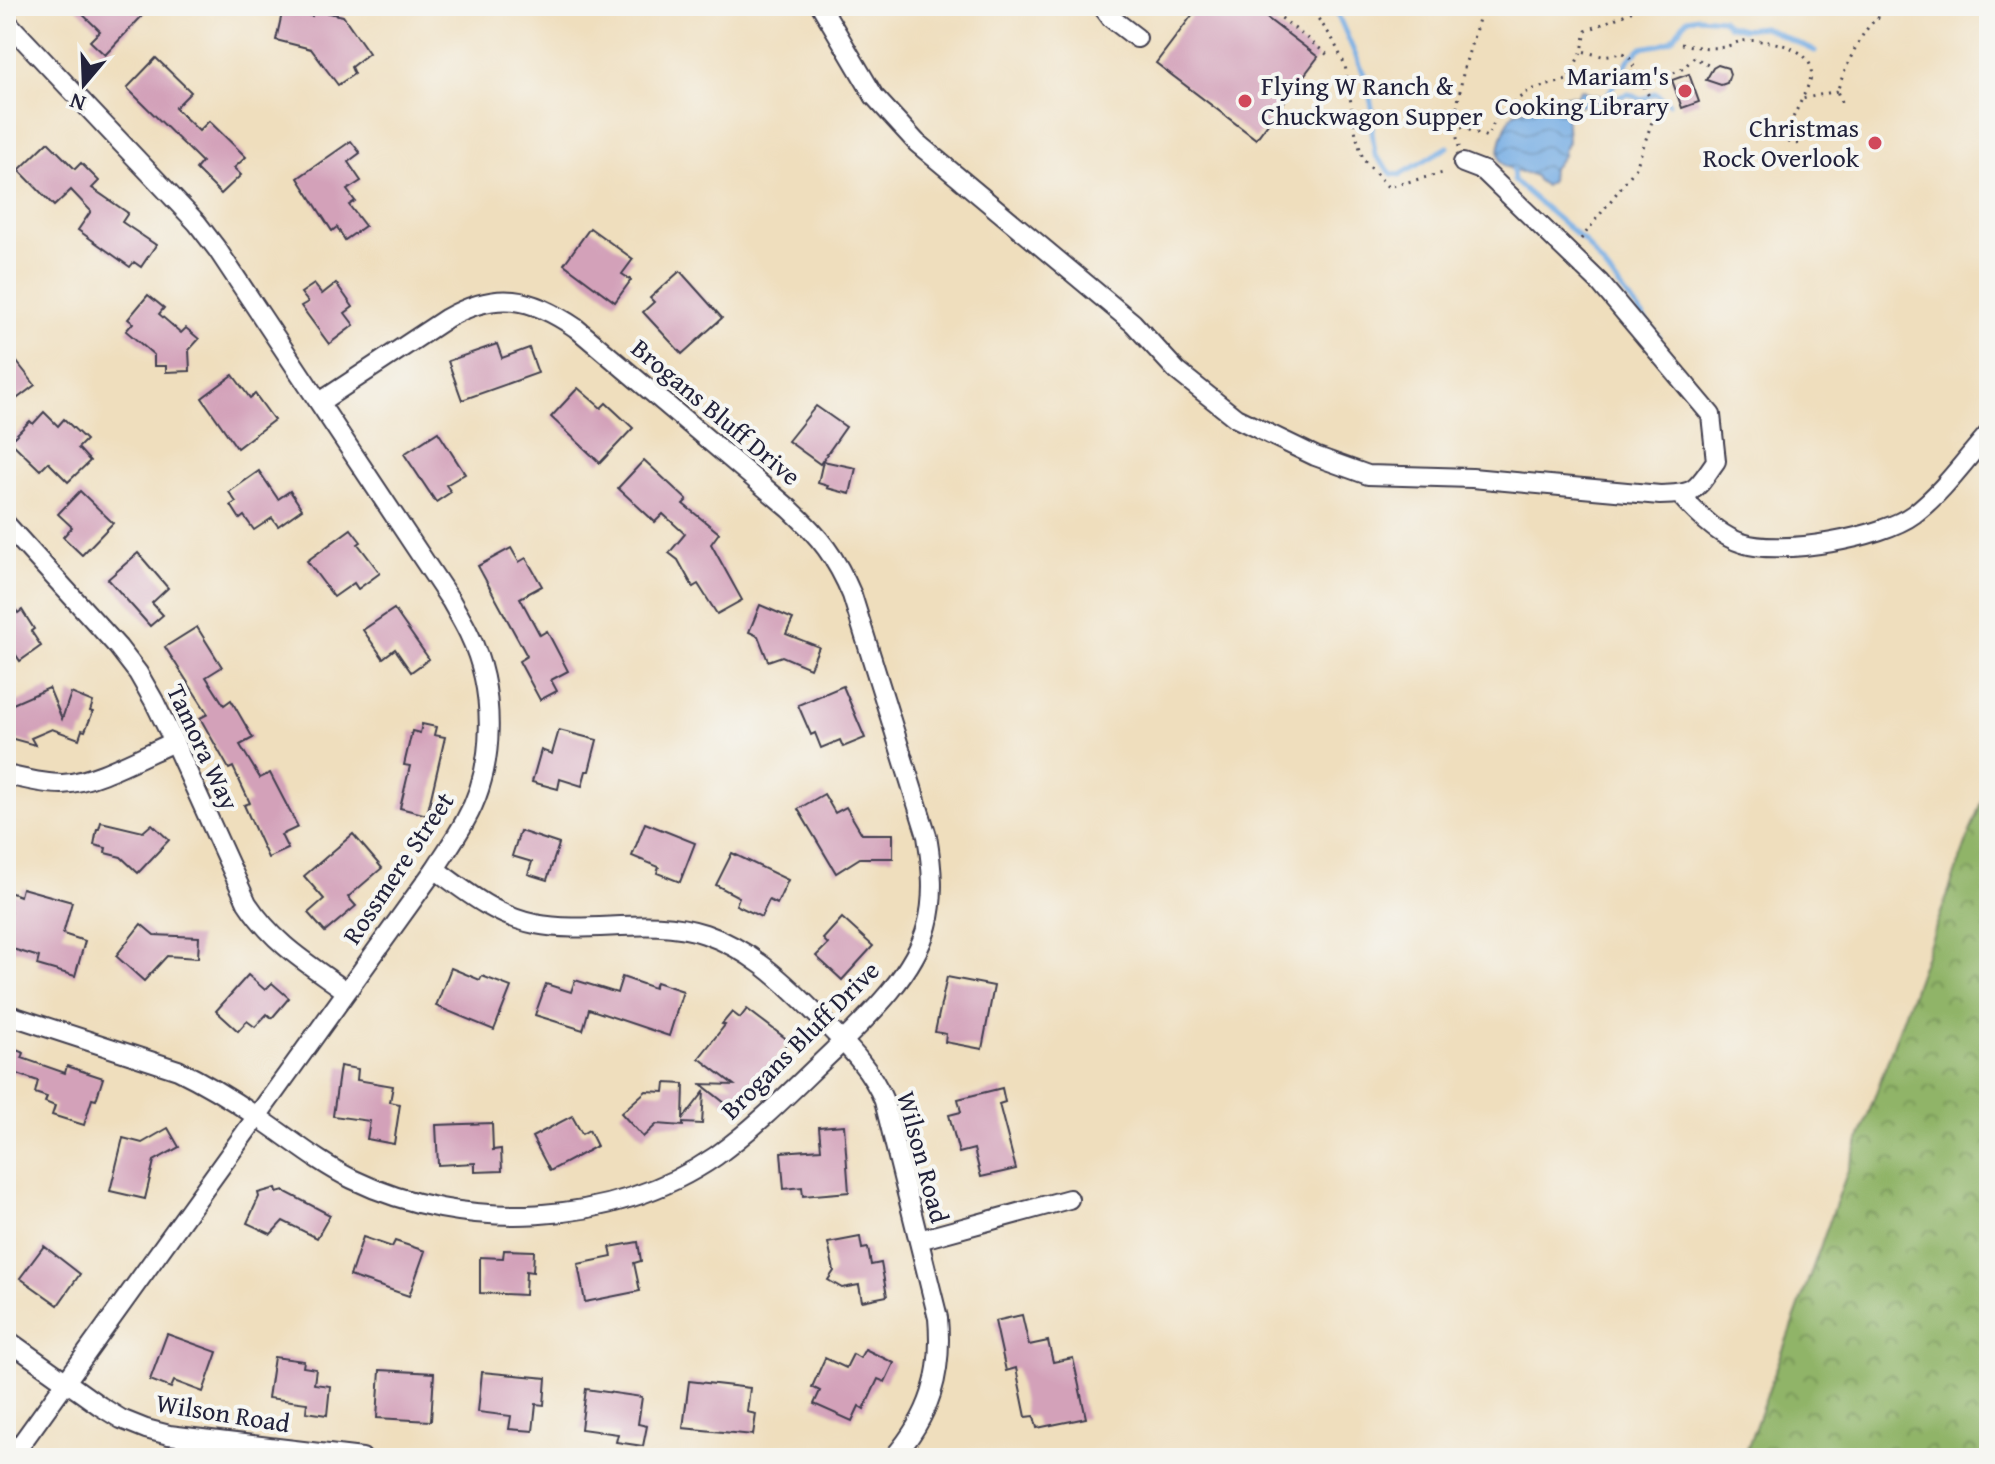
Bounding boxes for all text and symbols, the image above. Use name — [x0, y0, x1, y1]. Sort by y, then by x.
north arrow — [44, 44, 124, 124]
place label: Mariam's Cooking Library — [1495, 56, 1669, 125]
place label: Flying W Ranch & Chuckwagon Supper — [1261, 66, 1483, 135]
marker: Mariam's Cooking Library — [1676, 82, 1694, 100]
text: N — [65, 85, 90, 120]
marker: Flying W Ranch & Chuckwagon Supper — [1236, 92, 1254, 110]
place label: Christmas Rock Overlook — [1703, 108, 1860, 177]
marker: Christmas Rock Overlook — [1866, 134, 1884, 152]
street label: Brogans Bluff Drive — [623, 329, 810, 494]
street label: Tamora Way — [157, 677, 250, 816]
street label: Rossmere Street — [332, 784, 463, 952]
street label: Brogans Bluff Drive — [711, 951, 888, 1128]
street label: Wilson Road — [887, 1087, 960, 1227]
street label: Wilson Road — [153, 1383, 293, 1442]

